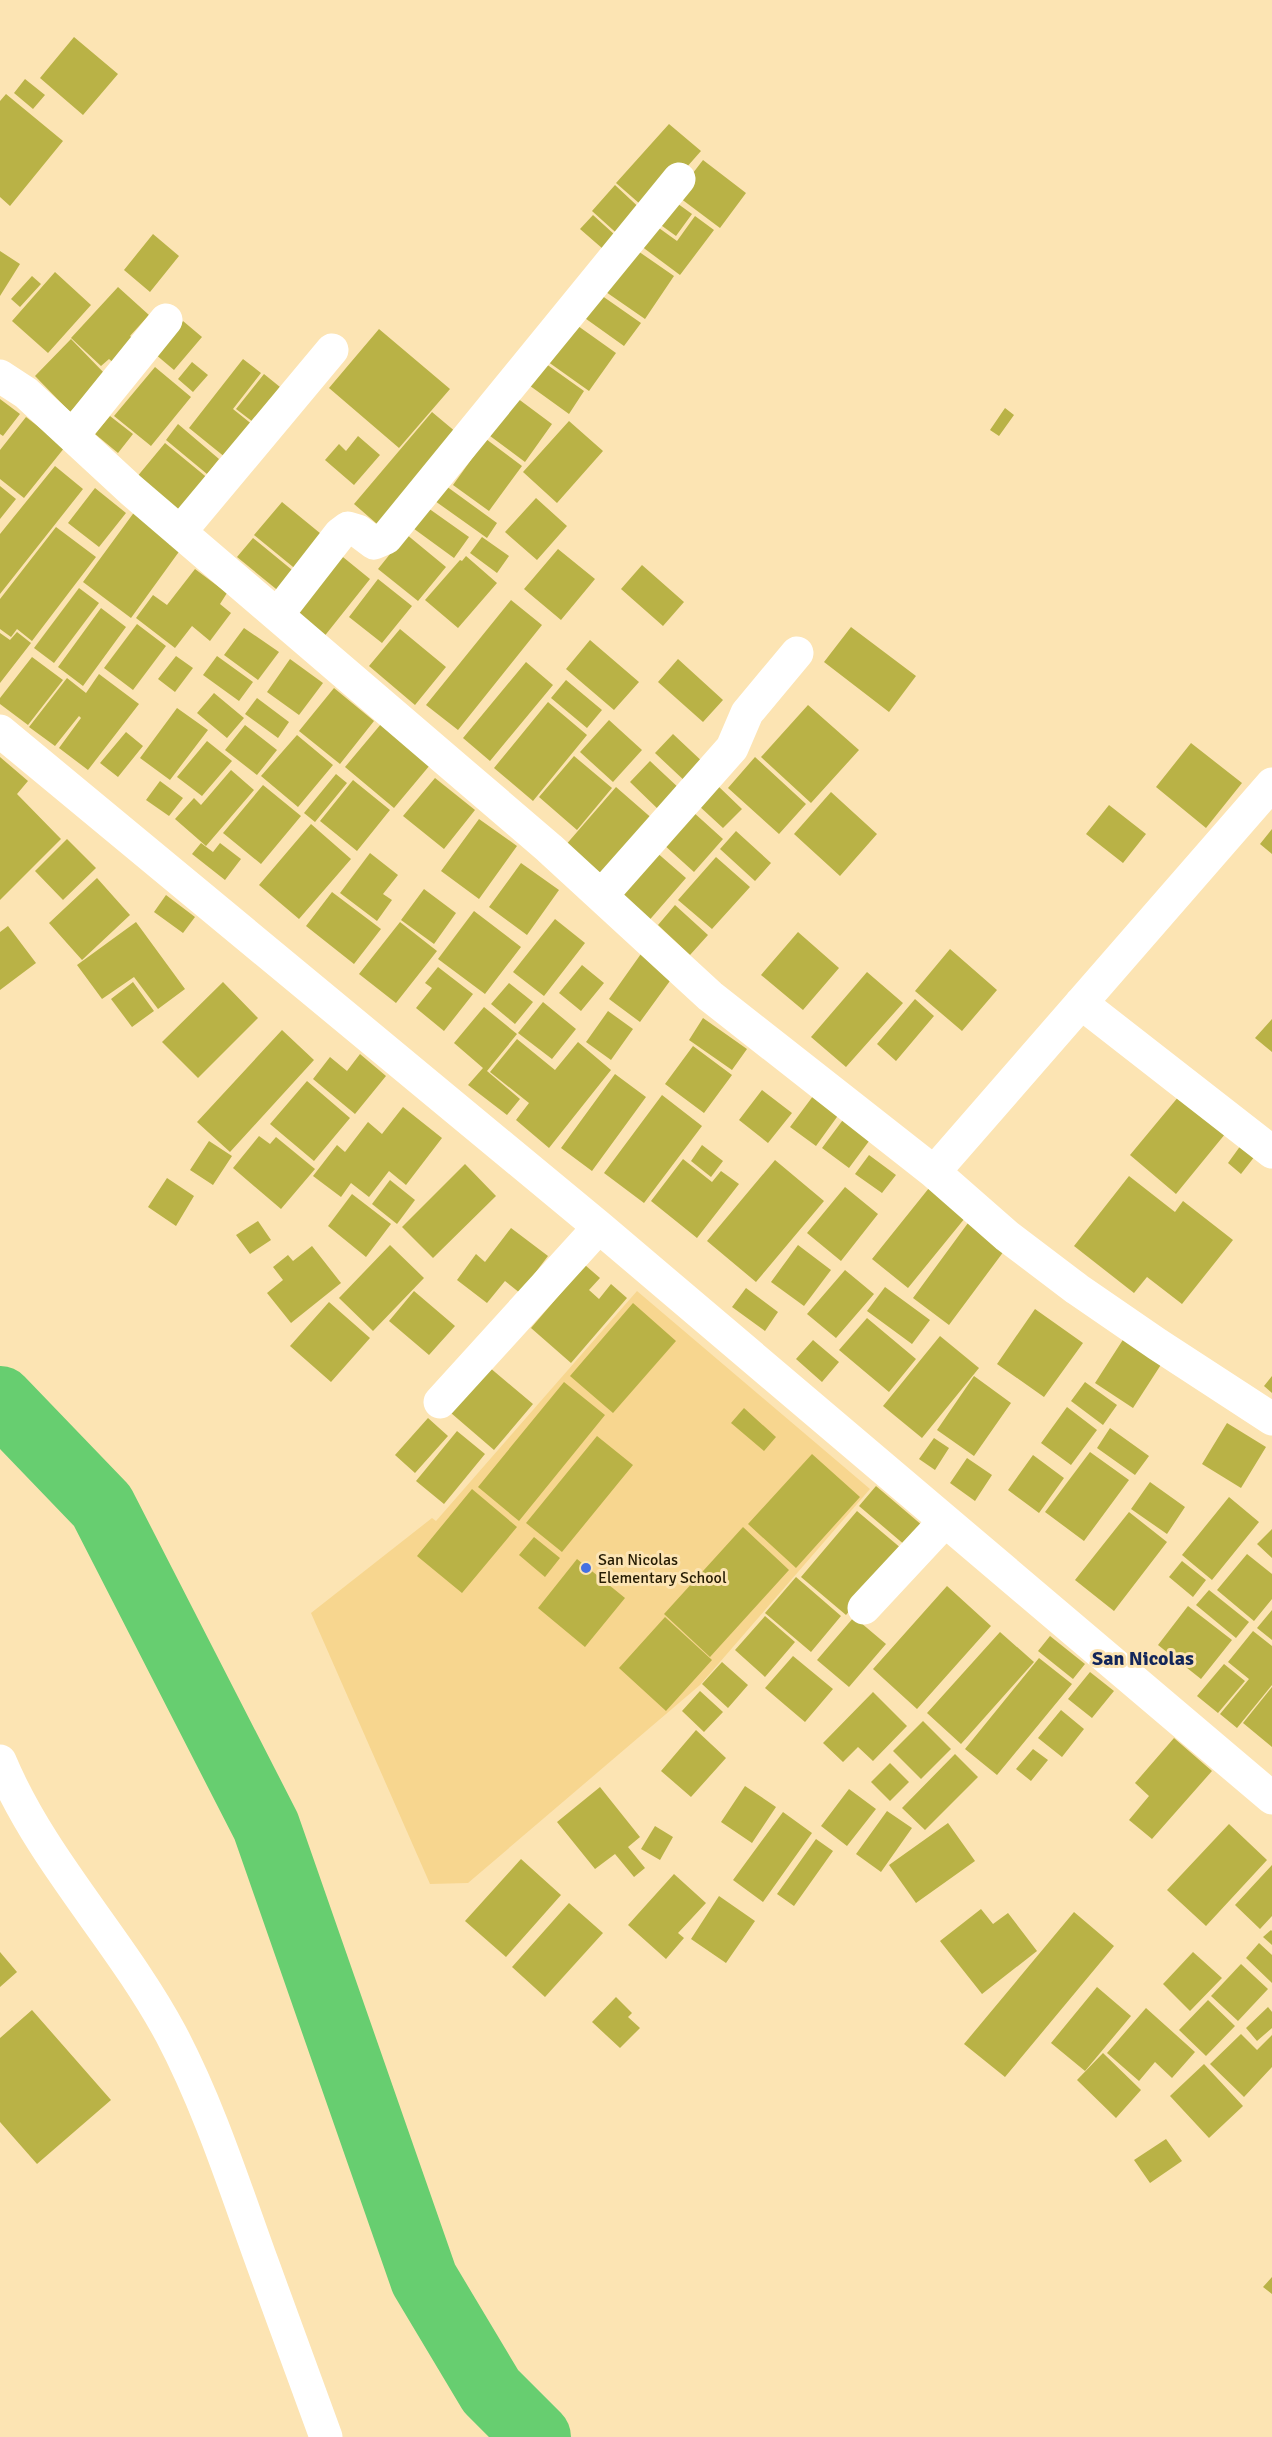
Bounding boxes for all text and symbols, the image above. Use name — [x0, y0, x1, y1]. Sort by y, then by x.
place label: San Nicolas Elementary School — [598, 1550, 727, 1588]
marker: San Nicolas Elementary School — [579, 1561, 593, 1575]
district label: San Nicolas — [1092, 1646, 1194, 1671]

